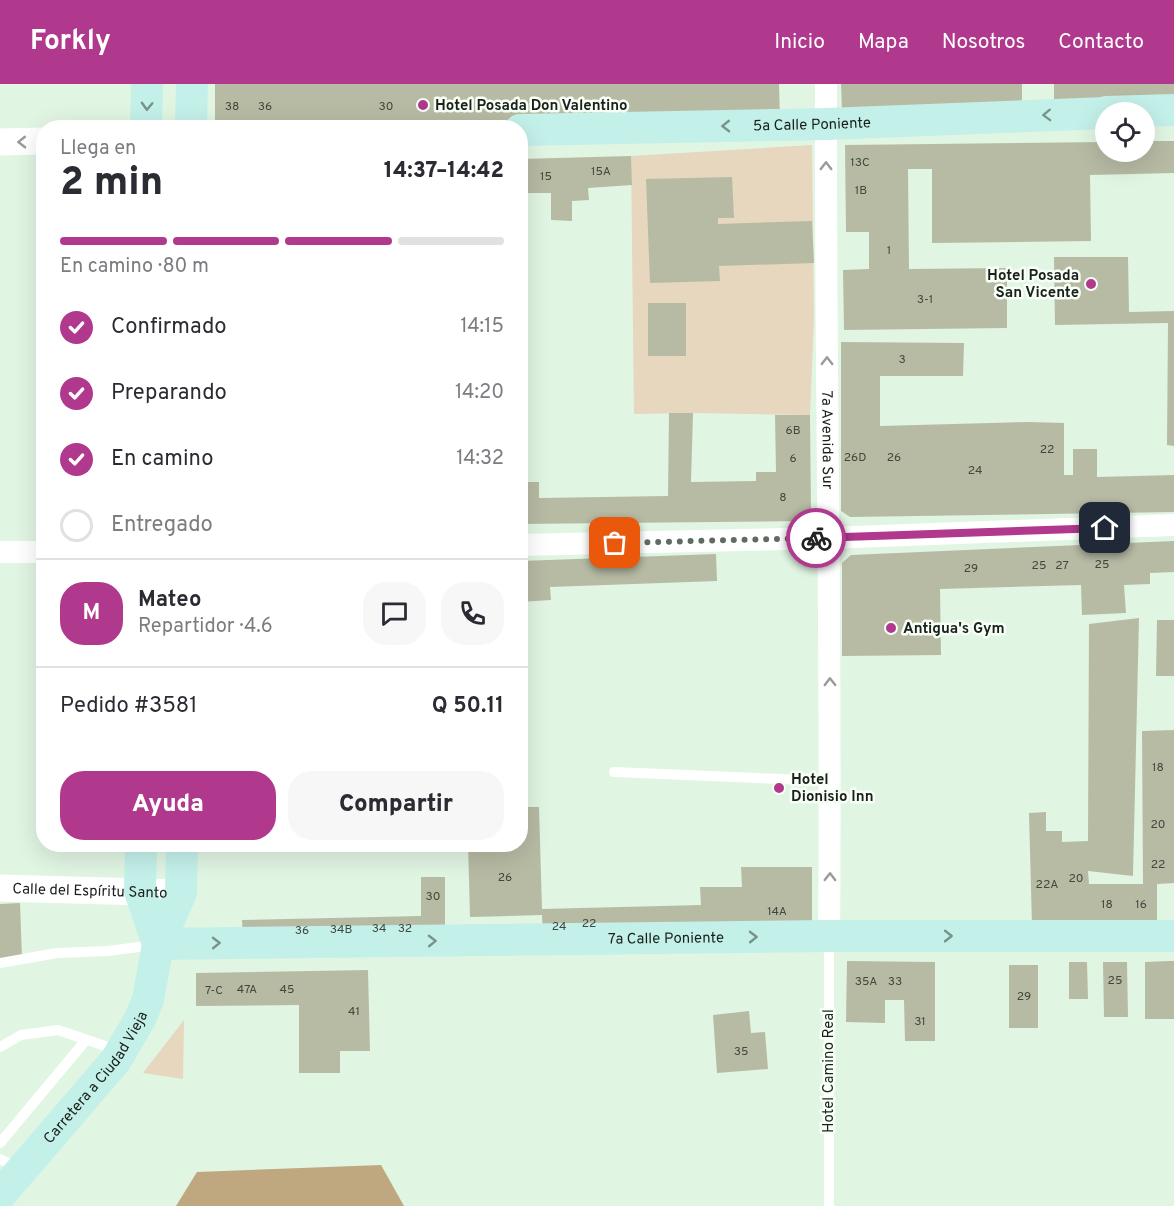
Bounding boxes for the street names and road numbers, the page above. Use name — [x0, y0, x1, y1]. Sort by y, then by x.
street label: 5a Calle Poniente — [753, 114, 871, 136]
street label: 7a Avenida Sur — [816, 390, 836, 490]
street label: Calle del Espíritu Santo — [12, 880, 168, 904]
street label: 7a Calle Poniente — [608, 929, 724, 950]
street label: Carretera a Ciudad Vieja — [40, 1009, 153, 1148]
street label: Hotel Camino Real — [820, 1009, 839, 1133]

